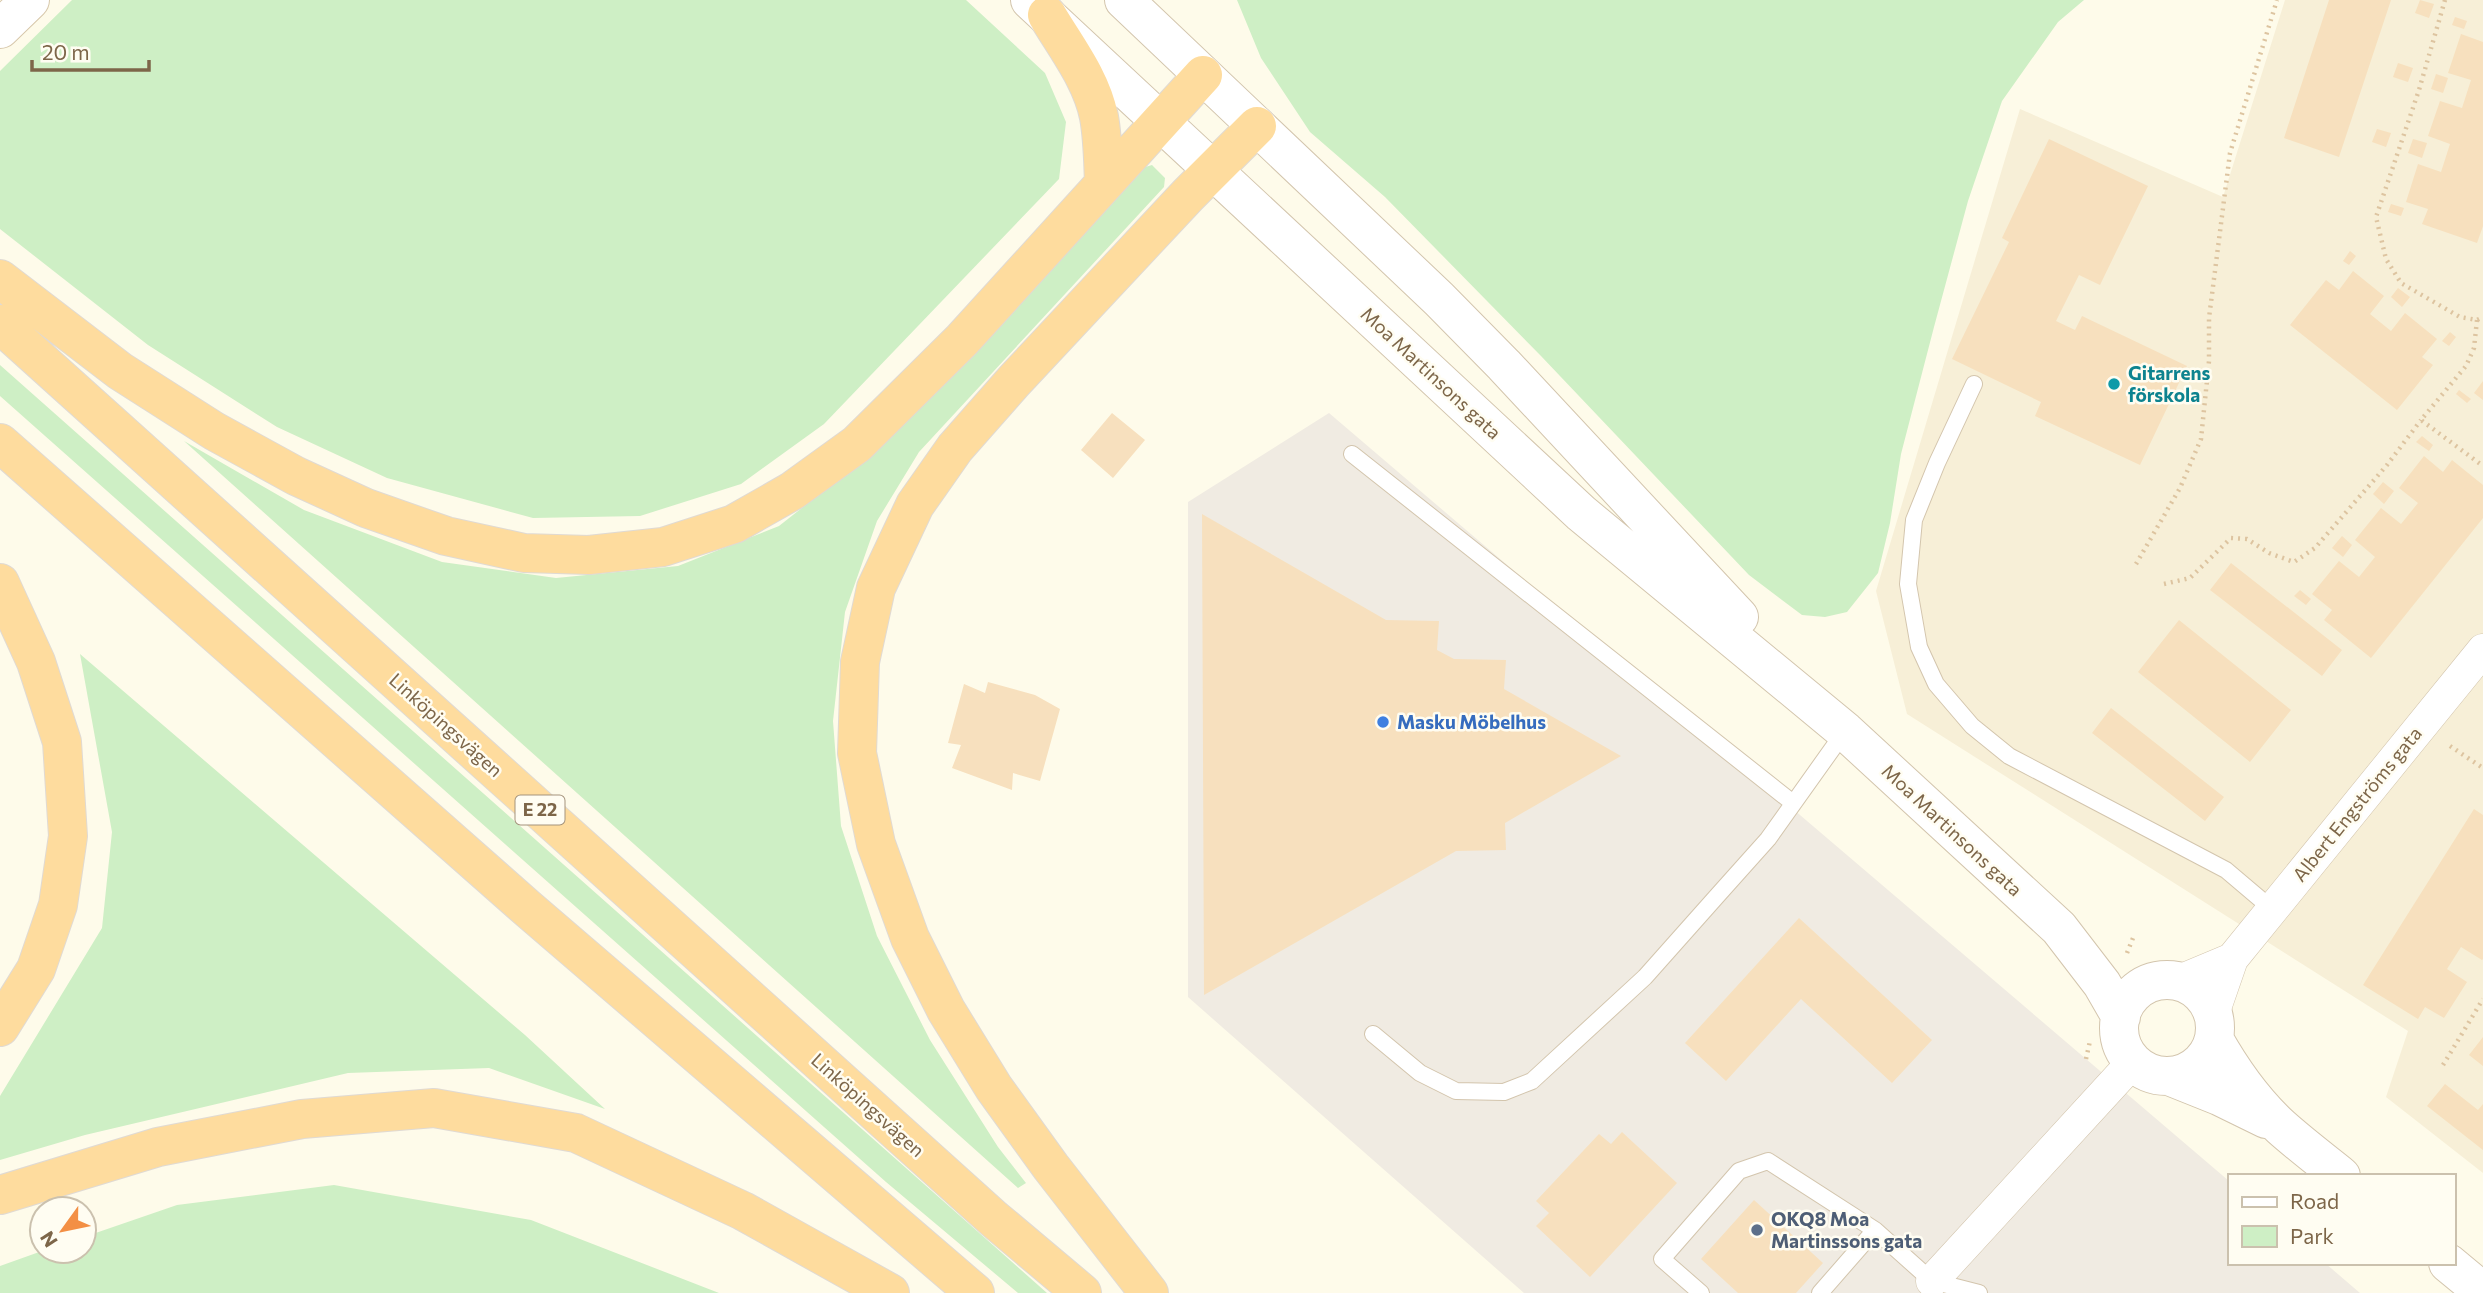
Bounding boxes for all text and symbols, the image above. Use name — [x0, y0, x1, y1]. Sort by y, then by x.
scale bar — [32, 28, 149, 72]
text: 20 m — [42, 39, 90, 64]
street label: Moa Martinsons gata — [1357, 302, 1506, 444]
place label: Gitarrens förskola — [2128, 361, 2211, 406]
marker: Gitarrens förskola — [2106, 376, 2122, 392]
street label: Linköpingsvägen — [385, 668, 508, 781]
place label: Masku Möbelhus — [1397, 710, 1546, 733]
marker: Masku Möbelhus — [1375, 714, 1391, 730]
street label: Albert Engströms gata — [2287, 722, 2426, 886]
street label: Moa Martinsons gata — [1878, 759, 2027, 901]
road number: E 22 — [516, 796, 564, 824]
street label: Linköpingsvägen — [807, 1048, 930, 1161]
legend — [2228, 1174, 2455, 1265]
text: Road — [2290, 1188, 2339, 1213]
north arrow — [28, 1195, 98, 1265]
place label: OKQ8 Moa Martinssons gata — [1771, 1207, 1922, 1252]
marker: OKQ8 Moa Martinssons gata — [1749, 1222, 1765, 1238]
text: Park — [2290, 1223, 2334, 1248]
text: N — [35, 1227, 62, 1252]

